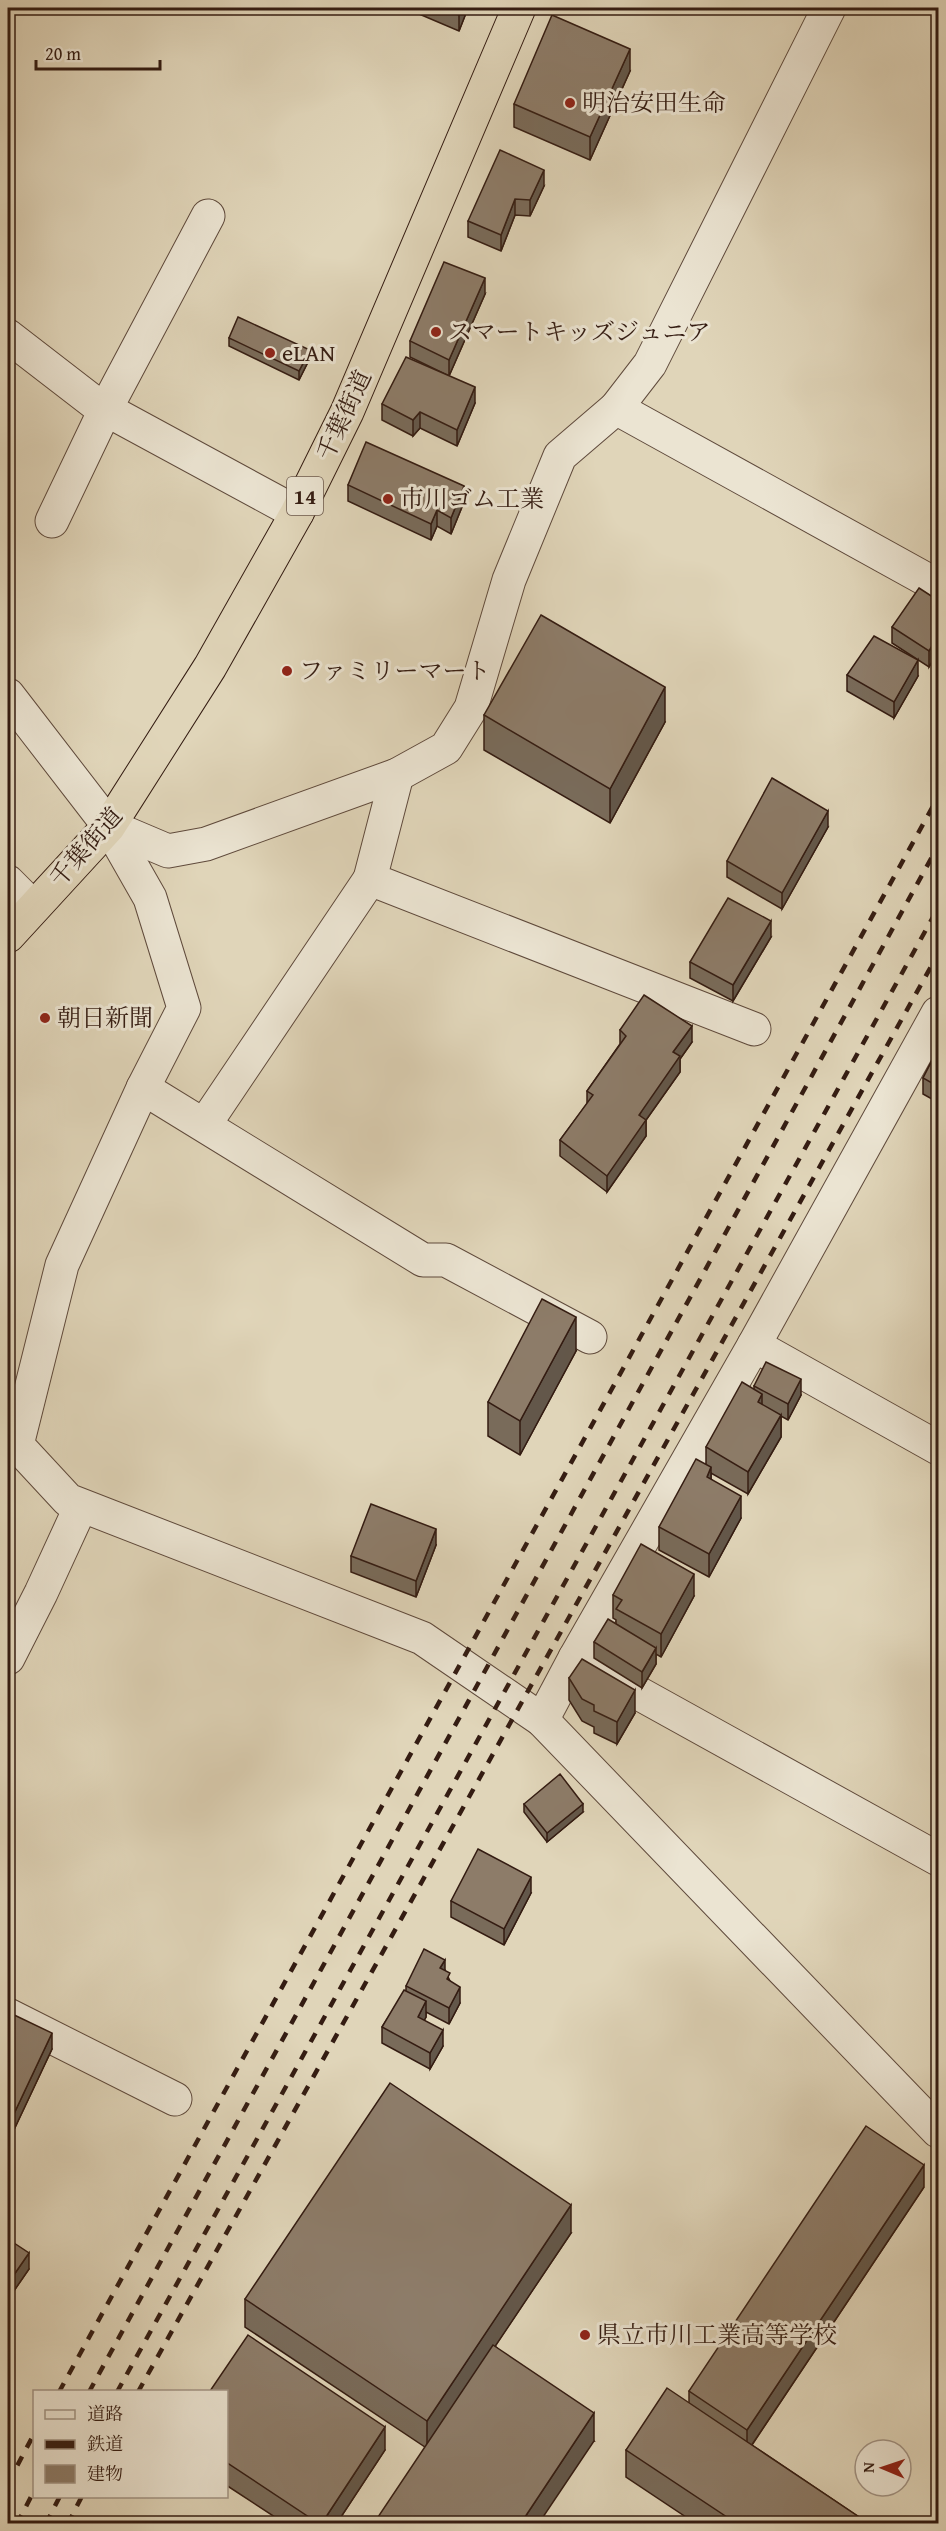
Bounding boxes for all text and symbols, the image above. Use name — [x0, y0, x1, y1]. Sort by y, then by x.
scale bar — [36, 33, 160, 71]
text: 20 m — [45, 40, 81, 67]
place label: 明治安田生命 — [582, 85, 726, 120]
marker: 明治安田生命 — [563, 96, 577, 110]
place label: スマートキッズジュニア — [448, 314, 711, 349]
marker: スマートキッズジュニア — [429, 325, 443, 339]
place label: eLAN — [282, 335, 336, 370]
marker: eLAN — [263, 346, 277, 360]
street label: 千葉街道 — [307, 364, 380, 466]
road number: 14 — [287, 477, 323, 515]
place label: 市川ゴム工業 — [400, 481, 544, 516]
marker: 市川ゴム工業 — [381, 492, 395, 506]
place label: ファミリーマート — [299, 653, 491, 688]
marker: ファミリーマート — [280, 664, 294, 678]
street label: 千葉街道 — [41, 799, 130, 894]
place label: 朝日新聞 — [57, 1000, 153, 1035]
marker: 朝日新聞 — [38, 1011, 52, 1025]
place label: 県立市川工業高等学校 — [597, 2317, 837, 2352]
marker: 県立市川工業高等学校 — [578, 2328, 592, 2342]
legend — [33, 2390, 228, 2498]
text: 道路 — [87, 2400, 123, 2427]
text: 鉄道 — [87, 2430, 123, 2457]
north arrow — [853, 2438, 913, 2498]
text: 建物 — [87, 2460, 123, 2487]
text: N — [856, 2461, 880, 2473]

